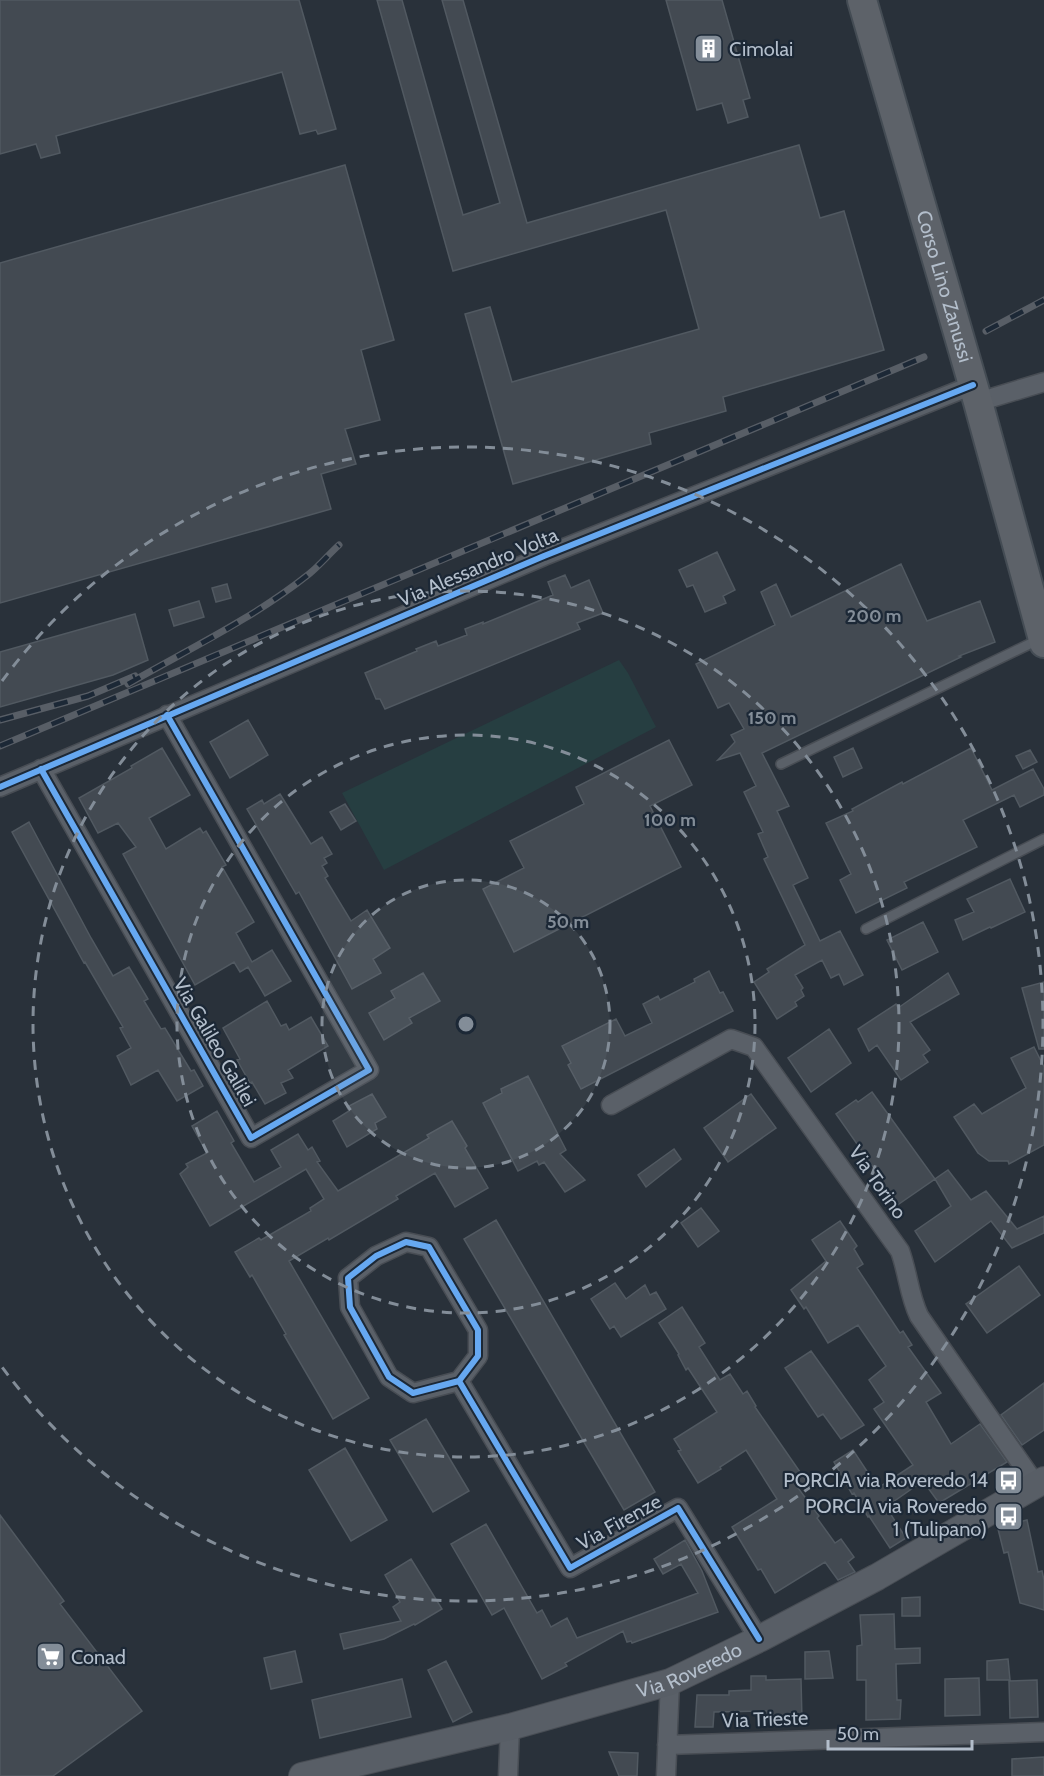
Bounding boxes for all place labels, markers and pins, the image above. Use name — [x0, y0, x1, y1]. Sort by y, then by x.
building icon: Cimolai — [692, 33, 724, 65]
place label: Cimolai — [729, 37, 793, 61]
centre of rings — [456, 1014, 476, 1034]
bus stop icon: PORCIA via Roveredo 14 — [993, 1464, 1025, 1496]
place label: PORCIA via Roveredo 14 — [783, 1468, 988, 1492]
place label: PORCIA via Roveredo 1 (Tulipano) — [805, 1494, 987, 1541]
bus stop icon: PORCIA via Roveredo 1 (Tulipano) — [992, 1501, 1024, 1533]
supermarket icon: Conad — [34, 1641, 66, 1673]
place label: Conad — [71, 1645, 126, 1669]

